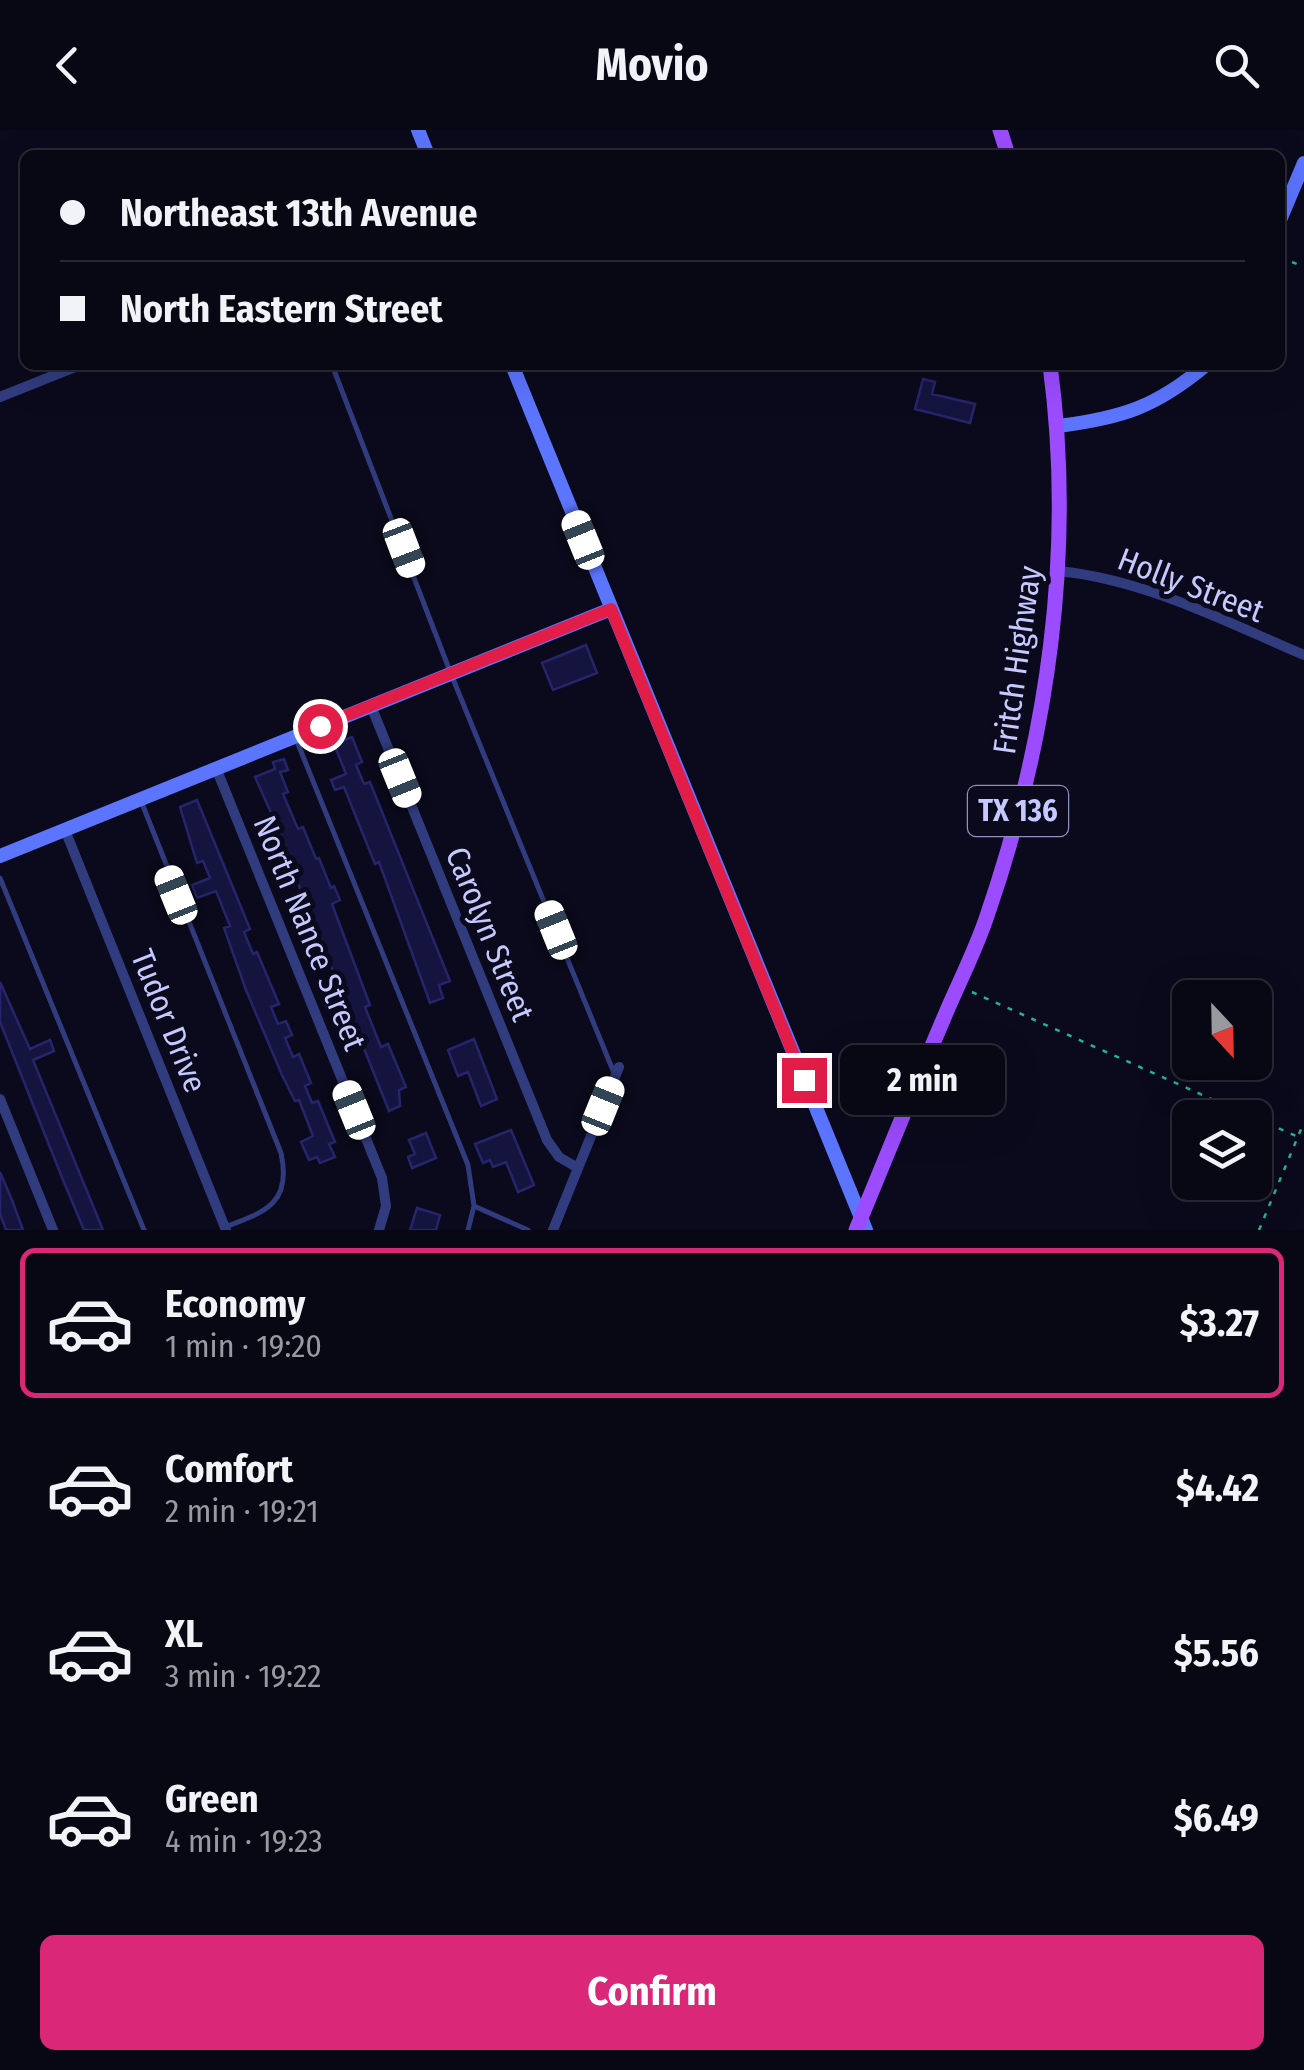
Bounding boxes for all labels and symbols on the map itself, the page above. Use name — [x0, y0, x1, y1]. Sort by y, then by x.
car — [558, 507, 608, 573]
car — [379, 515, 429, 581]
street label: Holly Street — [1113, 540, 1270, 630]
street label: Fritch Highway — [985, 563, 1049, 757]
route start — [298, 704, 343, 749]
car — [375, 745, 425, 811]
road number: TX 136 — [968, 786, 1068, 836]
street label: North Nance Street — [246, 810, 375, 1056]
street label: Carolyn Street — [438, 841, 542, 1027]
car — [151, 862, 201, 928]
car — [531, 897, 581, 963]
street label: Tudor Drive — [123, 944, 215, 1098]
north arrow — [1172, 980, 1272, 1080]
callout: 2 min — [839, 1045, 1004, 1115]
route end — [782, 1058, 827, 1103]
car — [578, 1073, 628, 1139]
car — [329, 1077, 379, 1143]

